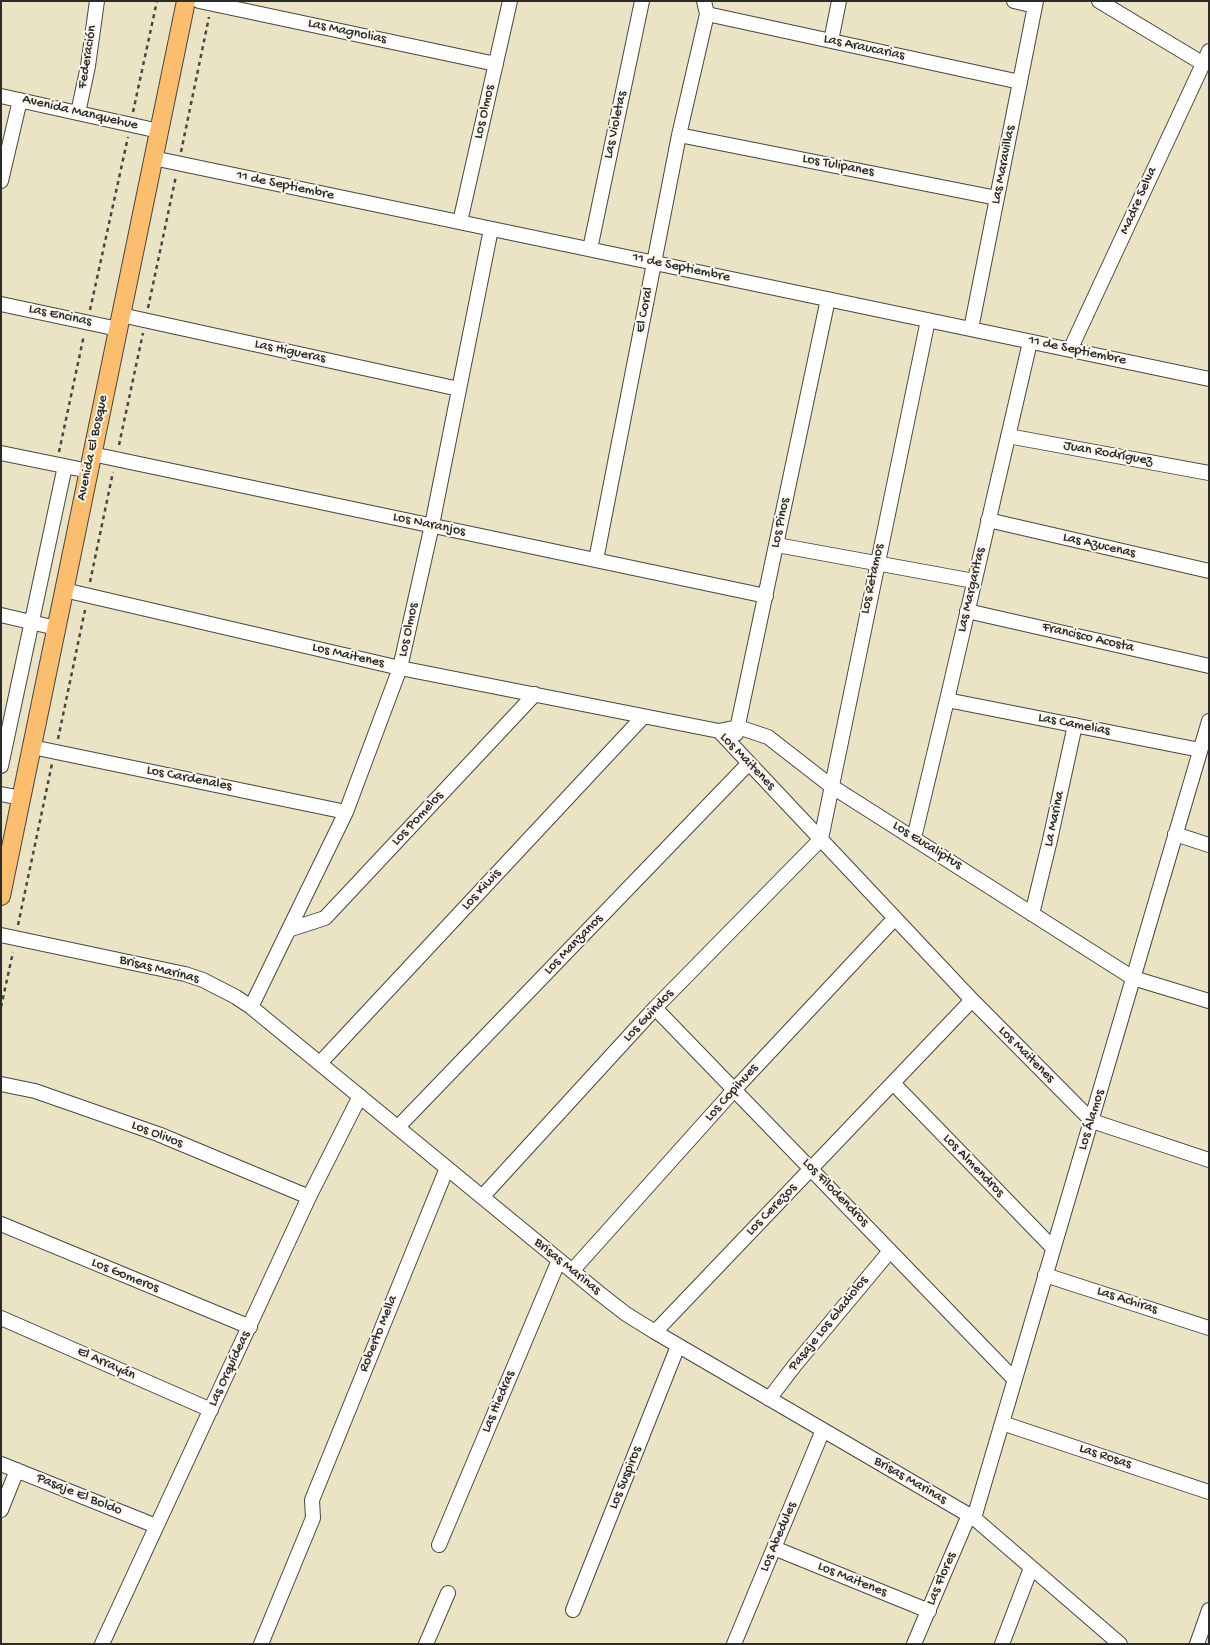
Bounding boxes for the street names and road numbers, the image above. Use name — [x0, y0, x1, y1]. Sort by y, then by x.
street label: Las Magnolias — [306, 15, 388, 49]
street label: Federación — [75, 24, 101, 90]
street label: Las Araucarias — [822, 31, 906, 65]
street label: Los Olmos — [471, 83, 499, 141]
street label: Las Violetas — [601, 90, 631, 160]
street label: Avenida Manquehue — [20, 92, 140, 134]
street label: Las Maravillas — [988, 124, 1020, 206]
street label: Los Tulipanes — [801, 151, 875, 181]
street label: Madre Selva — [1117, 165, 1161, 237]
street label: 11 de Septiembre — [235, 167, 335, 205]
street label: 11 de Septiembre — [631, 249, 731, 287]
street label: El Coral — [632, 286, 658, 334]
street label: Las Encinas — [27, 301, 93, 331]
street label: 11 de Septiembre — [1027, 332, 1127, 370]
street label: Las Higueras — [253, 336, 327, 368]
street label: Avenida El Bosque — [74, 394, 112, 502]
street label: Juan Rodríguez — [1062, 438, 1154, 470]
street label: Los Pinos — [768, 496, 794, 550]
street label: Los Naranjos — [391, 509, 467, 541]
street label: Las Azucenas — [1061, 529, 1137, 563]
street label: Los Retamos — [857, 542, 889, 616]
street label: Las Margaritas — [954, 546, 990, 634]
street label: Los Olmos — [395, 601, 423, 659]
street label: Francisco Acosta — [1040, 619, 1136, 657]
street label: Los Maitenes — [310, 640, 386, 672]
street label: Las Camelias — [1037, 710, 1111, 740]
street label: Los Maitenes — [715, 730, 779, 794]
street label: Los Cardenales — [145, 763, 233, 795]
street label: Los Pomelos — [388, 788, 448, 850]
street label: La Marina — [1041, 790, 1069, 848]
street label: Los Eucaliptus — [889, 818, 965, 874]
street label: Los Kiwis — [459, 866, 505, 914]
street label: Los Manzanos — [541, 911, 607, 979]
street label: Brisas Marinas — [117, 952, 201, 988]
street label: Los Guindos — [620, 986, 678, 1046]
street label: Los Maitenes — [994, 1023, 1058, 1087]
street label: Los Copihues — [702, 1061, 762, 1125]
street label: Los Álamos — [1075, 1088, 1109, 1152]
street label: Los Olivos — [129, 1117, 185, 1153]
street label: Los Almendros — [939, 1131, 1007, 1201]
street label: Los Filodendros — [798, 1155, 872, 1231]
street label: Los Cerezos — [743, 1180, 801, 1240]
street label: Brisas Marinas — [530, 1235, 604, 1299]
street label: Los Gomeros — [89, 1255, 161, 1297]
street label: Pasaje Los Gladiolos — [785, 1273, 873, 1375]
street label: Las Achiras — [1095, 1283, 1159, 1319]
street label: Roberto Mella — [356, 1293, 402, 1375]
street label: Las Orquídeas — [205, 1329, 255, 1409]
street label: El Arrayán — [74, 1344, 138, 1384]
street label: Las Hiedras — [478, 1368, 520, 1436]
street label: Las Rosas — [1077, 1441, 1133, 1473]
street label: Los Suspiros — [606, 1444, 646, 1512]
street label: Brisas Marinas — [870, 1453, 950, 1509]
street label: Pasaje El Boldo — [34, 1470, 124, 1520]
street label: Los Abedules — [757, 1500, 801, 1574]
street label: Las Flores — [923, 1550, 961, 1608]
street label: Los Maitenes — [815, 1558, 889, 1602]

